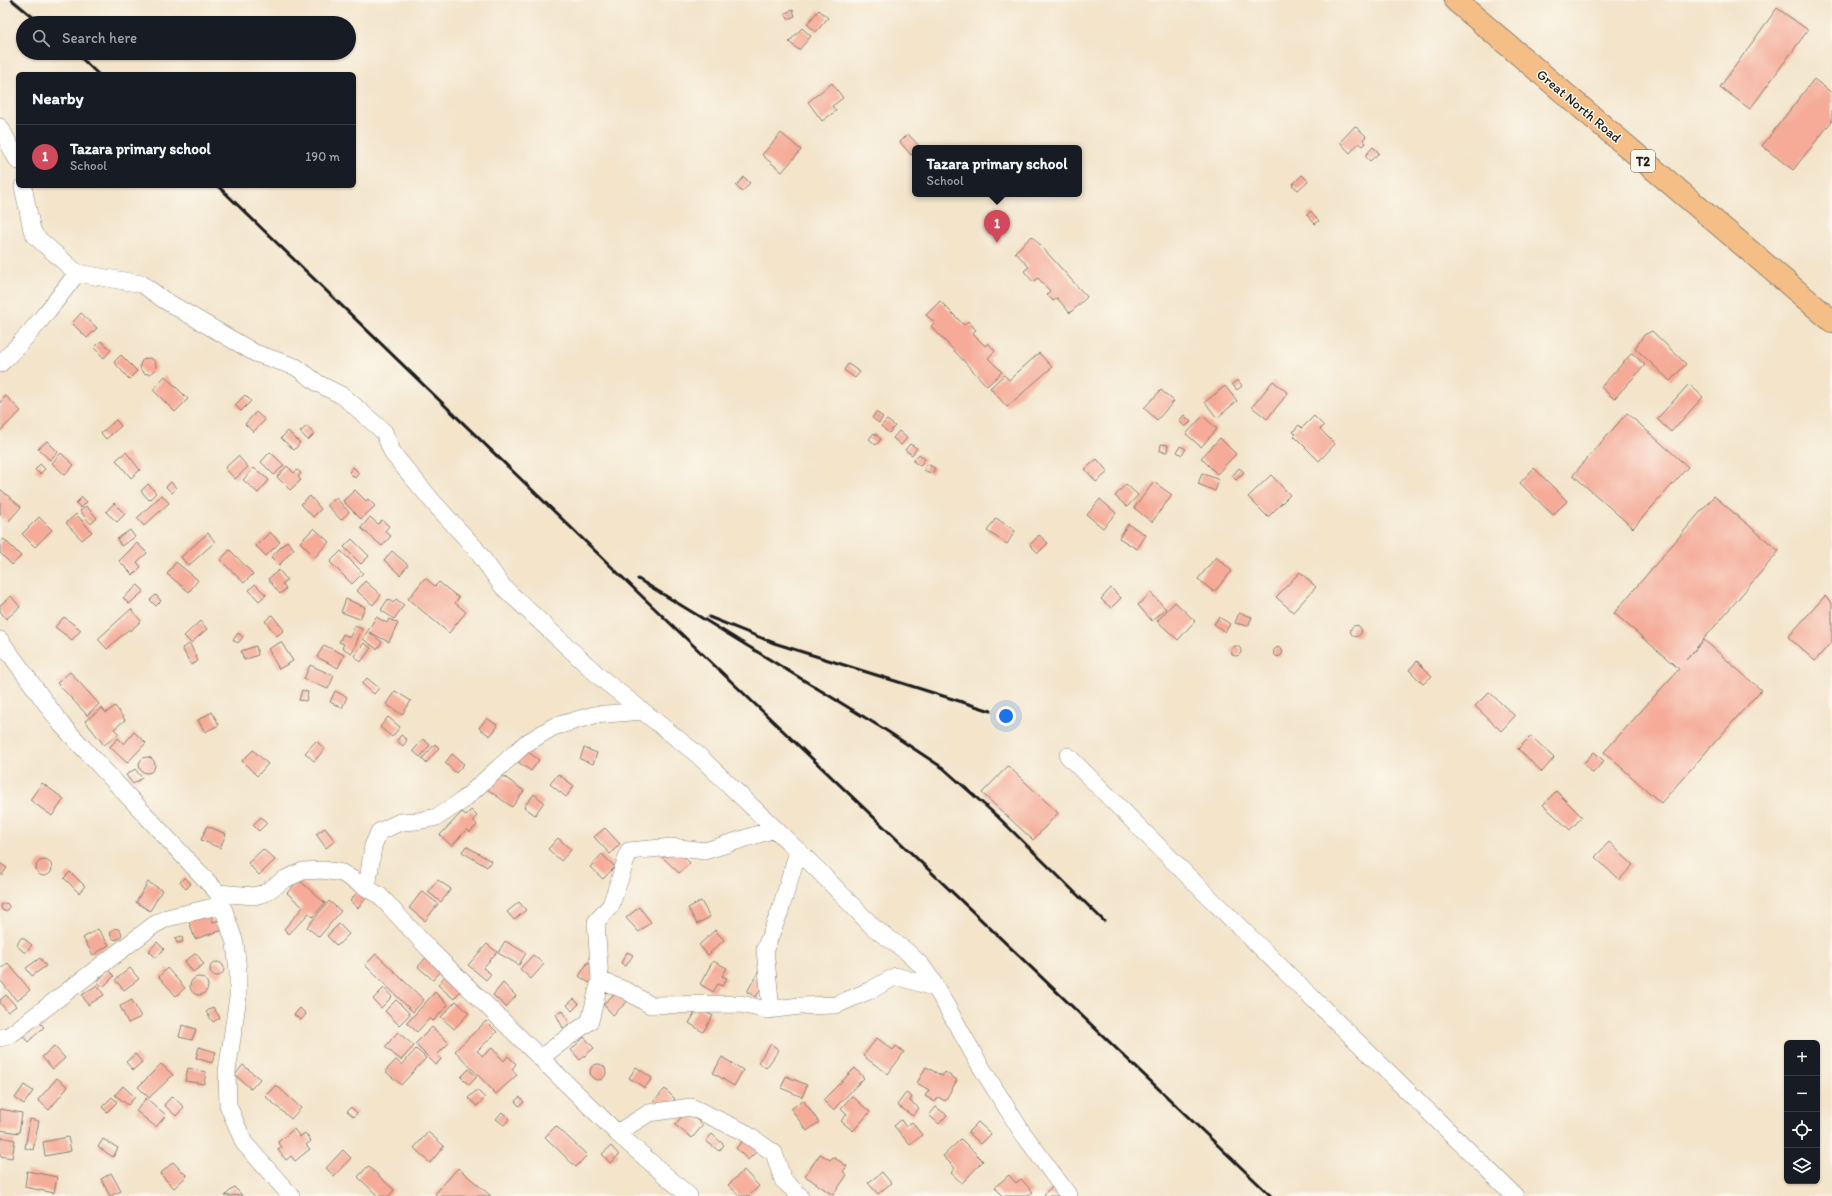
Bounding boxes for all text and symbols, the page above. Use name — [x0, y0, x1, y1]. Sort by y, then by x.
search box — [16, 16, 356, 60]
icon: search — [30, 27, 52, 49]
text: Search here — [62, 29, 137, 47]
street label: Great North Road — [1533, 66, 1625, 147]
text: Nearby — [32, 88, 84, 108]
text: Tazara primary school — [70, 140, 211, 158]
popup — [912, 145, 1082, 197]
text: 1 — [42, 149, 48, 164]
text: 190 m — [305, 149, 340, 164]
road number: T2 — [1631, 150, 1655, 172]
text: Tazara primary school — [927, 155, 1067, 173]
text: School — [70, 158, 107, 173]
text: School — [927, 173, 964, 188]
pin: 1 — [984, 210, 1010, 243]
your location — [996, 706, 1016, 726]
map controls — [1784, 1040, 1820, 1184]
button: + — [1784, 1040, 1820, 1076]
button: − — [1784, 1076, 1820, 1112]
button: locate — [1784, 1112, 1820, 1148]
button: layers — [1784, 1148, 1820, 1184]

